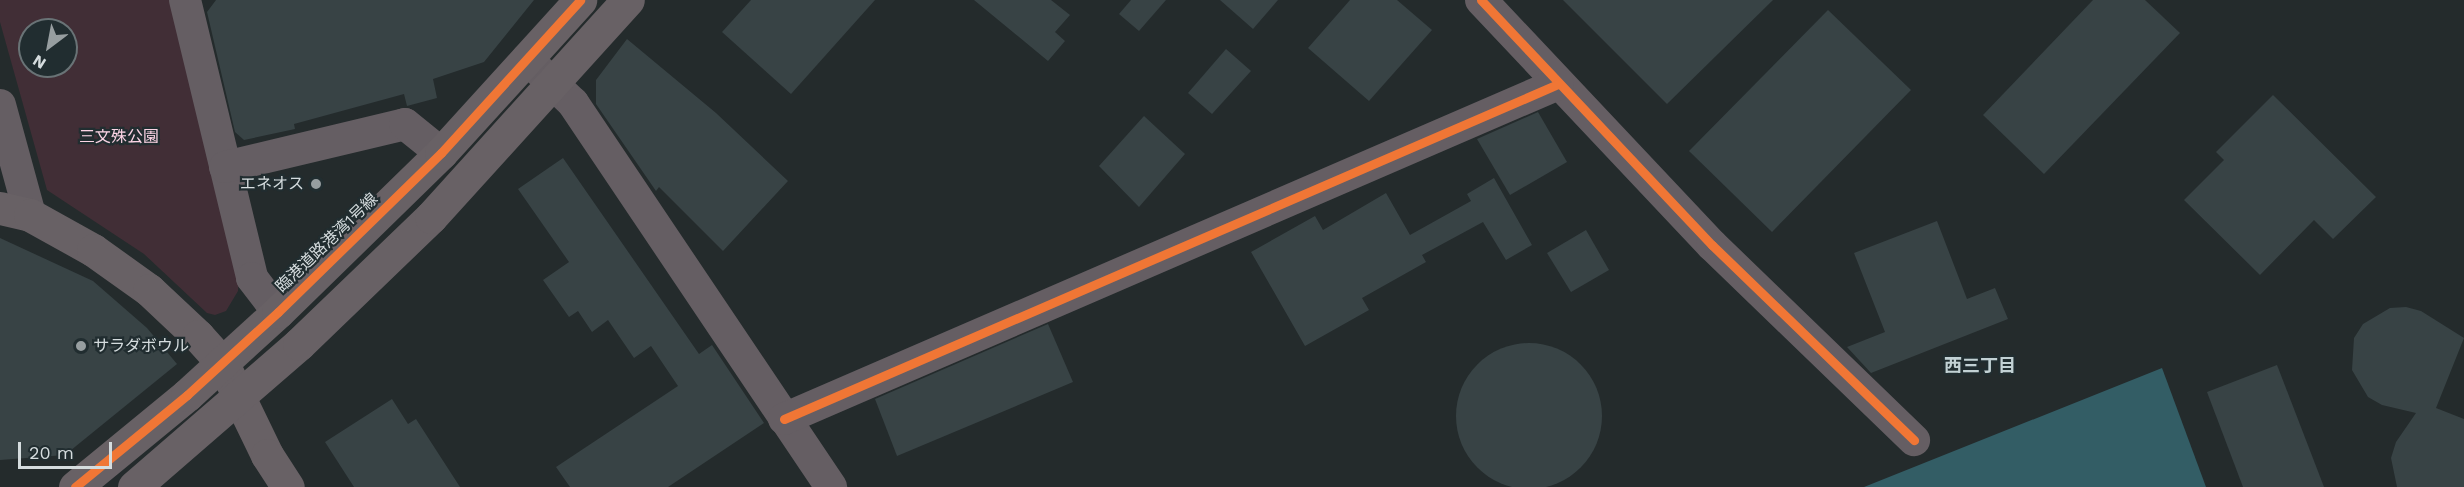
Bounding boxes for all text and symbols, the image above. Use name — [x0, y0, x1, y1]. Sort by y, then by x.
north arrow — [18, 18, 78, 78]
text: N — [29, 51, 49, 73]
park label: 三文殊公園 — [79, 127, 159, 147]
place label: エネオス — [240, 174, 304, 194]
marker: エネオス — [309, 177, 323, 191]
street label: 臨港道路港湾1号線 — [272, 189, 382, 297]
place label: サラダボウル — [93, 336, 189, 356]
marker: サラダボウル — [74, 339, 88, 353]
district label: 西三丁目 — [1944, 355, 2016, 377]
scale bar — [21, 430, 116, 468]
text: 20 m — [29, 442, 74, 463]

